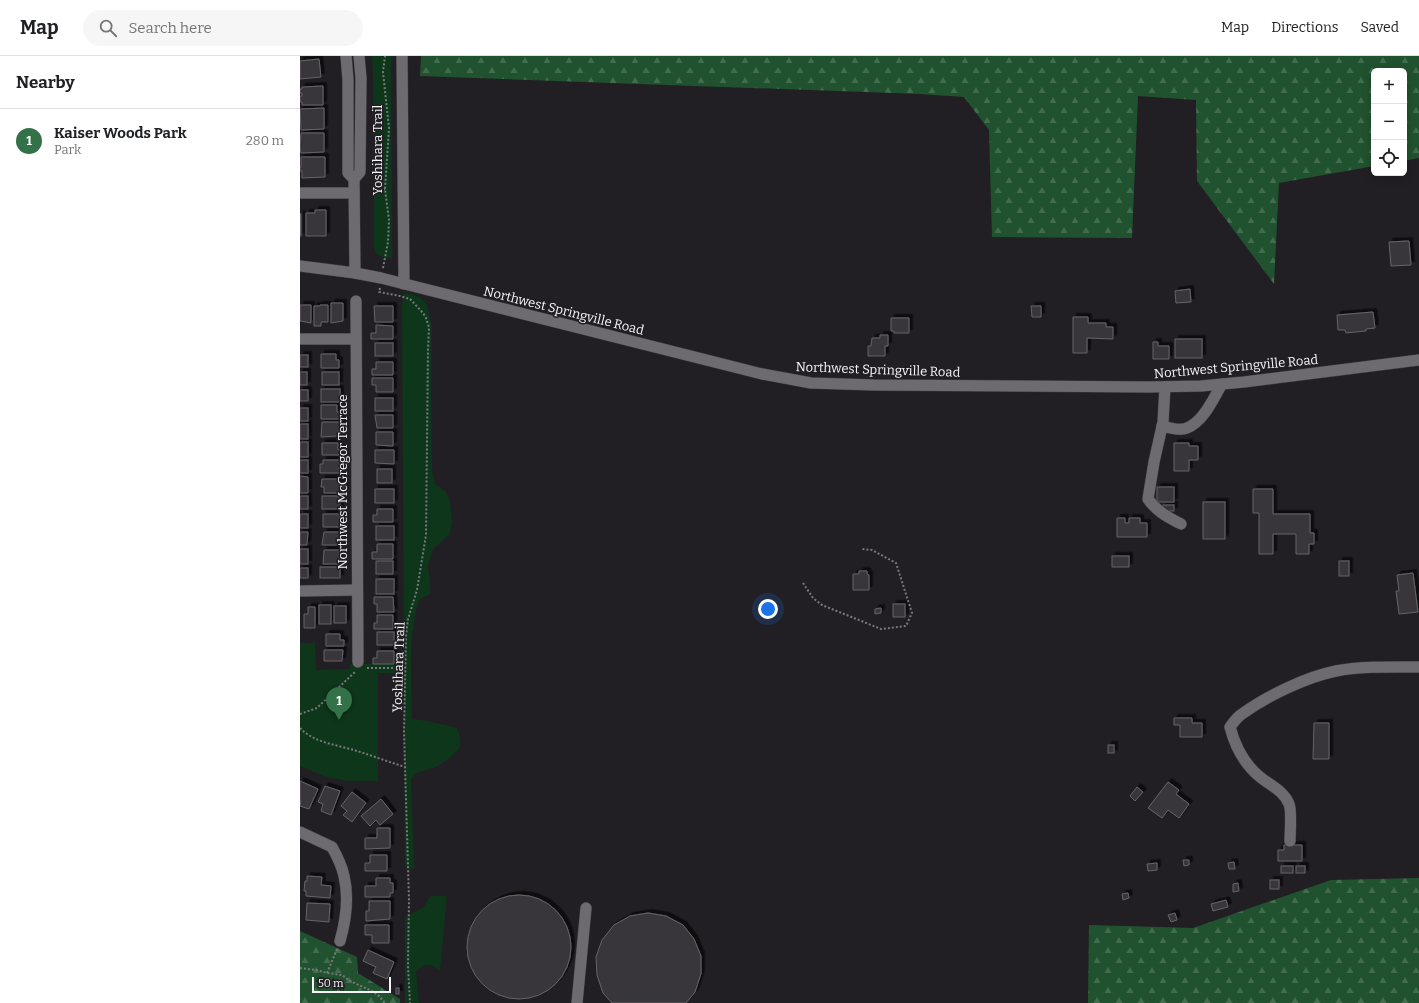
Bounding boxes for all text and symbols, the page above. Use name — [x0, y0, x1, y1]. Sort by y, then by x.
search box — [83, 10, 363, 46]
text: Map — [20, 16, 59, 39]
icon: search — [97, 17, 119, 39]
text: Search here — [129, 19, 212, 37]
text: Map — [1221, 19, 1249, 36]
text: Directions — [1271, 19, 1339, 36]
text: Saved — [1361, 19, 1399, 36]
map controls — [1371, 68, 1407, 176]
button: + — [1371, 68, 1407, 104]
text: Nearby — [16, 72, 75, 93]
street label: Yoshihara Trail — [370, 104, 385, 195]
button: − — [1371, 104, 1407, 140]
text: Kaiser Woods Park — [54, 124, 187, 142]
text: 1 — [26, 133, 32, 148]
text: 280 m — [246, 133, 284, 148]
button: locate — [1371, 140, 1407, 176]
text: Park — [54, 142, 81, 157]
street label: Northwest Springville Road — [482, 283, 646, 338]
street label: Northwest Springville Road — [1153, 352, 1319, 381]
street label: Northwest Springville Road — [795, 359, 961, 380]
street label: Northwest McGregor Terrace — [335, 394, 350, 570]
your location — [758, 599, 778, 619]
street label: Yoshihara Trail — [389, 621, 408, 713]
pin: 1 — [326, 687, 352, 720]
scale bar — [312, 975, 391, 994]
text: 50 m — [318, 977, 344, 990]

